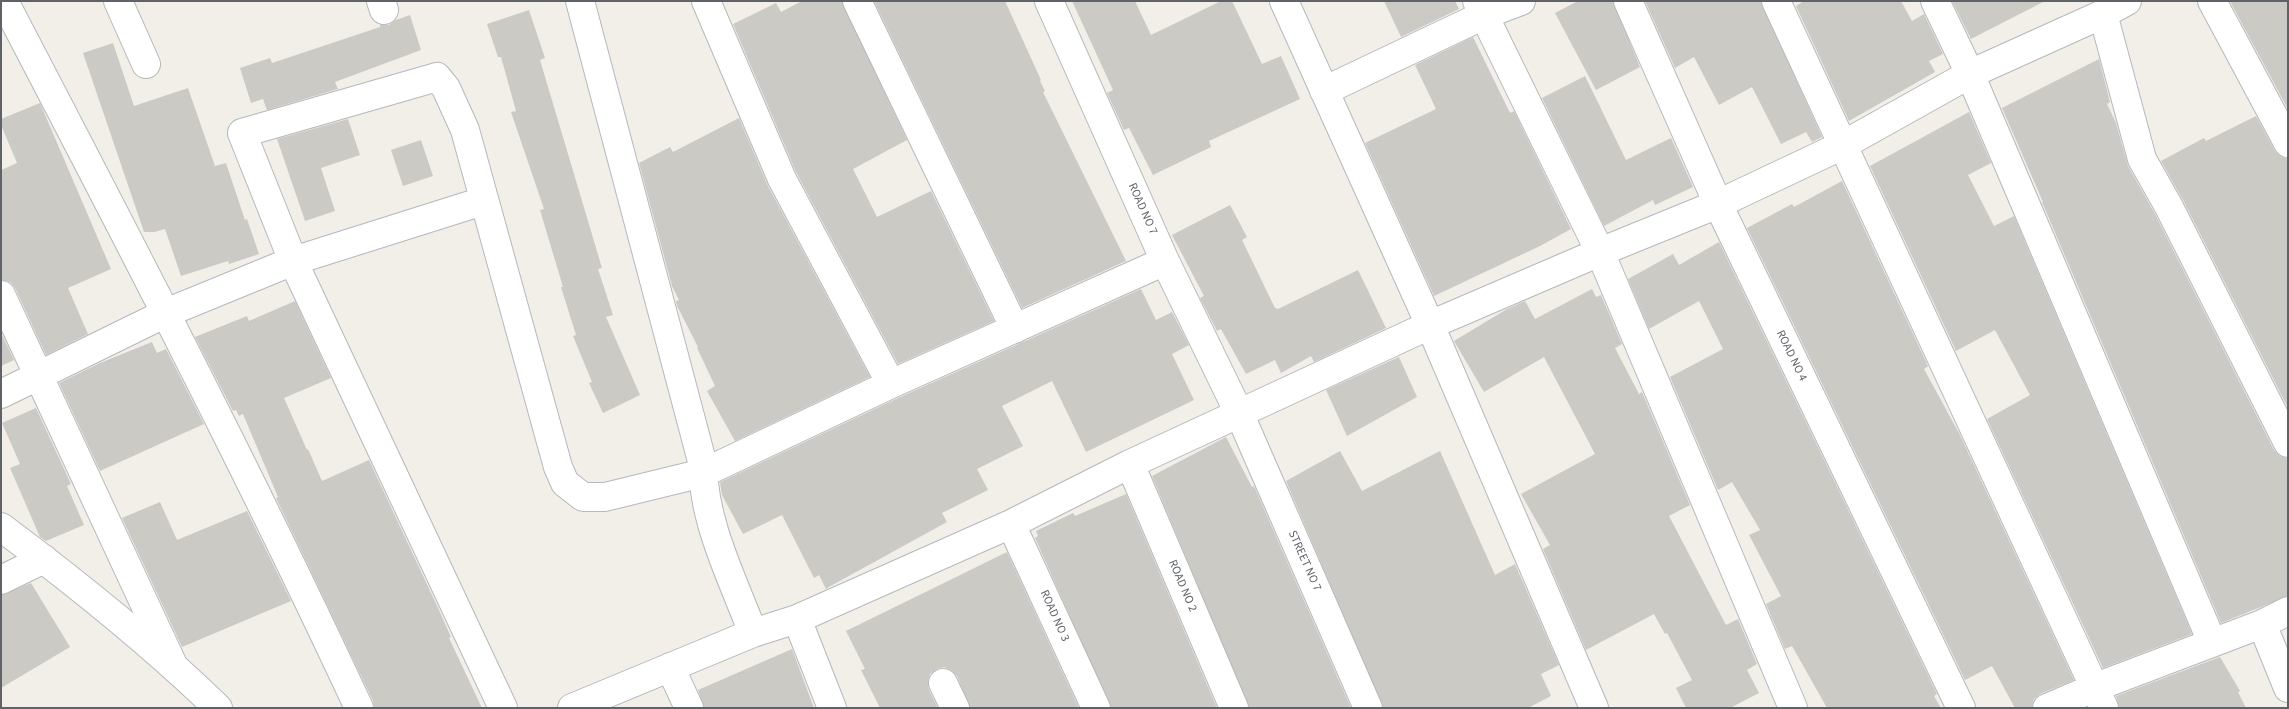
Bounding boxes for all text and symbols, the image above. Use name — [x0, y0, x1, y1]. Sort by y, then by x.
street label: ROAD NO 7 — [1124, 181, 1160, 237]
street label: ROAD NO 4 — [1772, 328, 1810, 384]
street label: STREET NO 7 — [1284, 528, 1324, 594]
street label: ROAD NO 2 — [1165, 558, 1199, 614]
street label: ROAD NO 3 — [1036, 588, 1072, 644]

